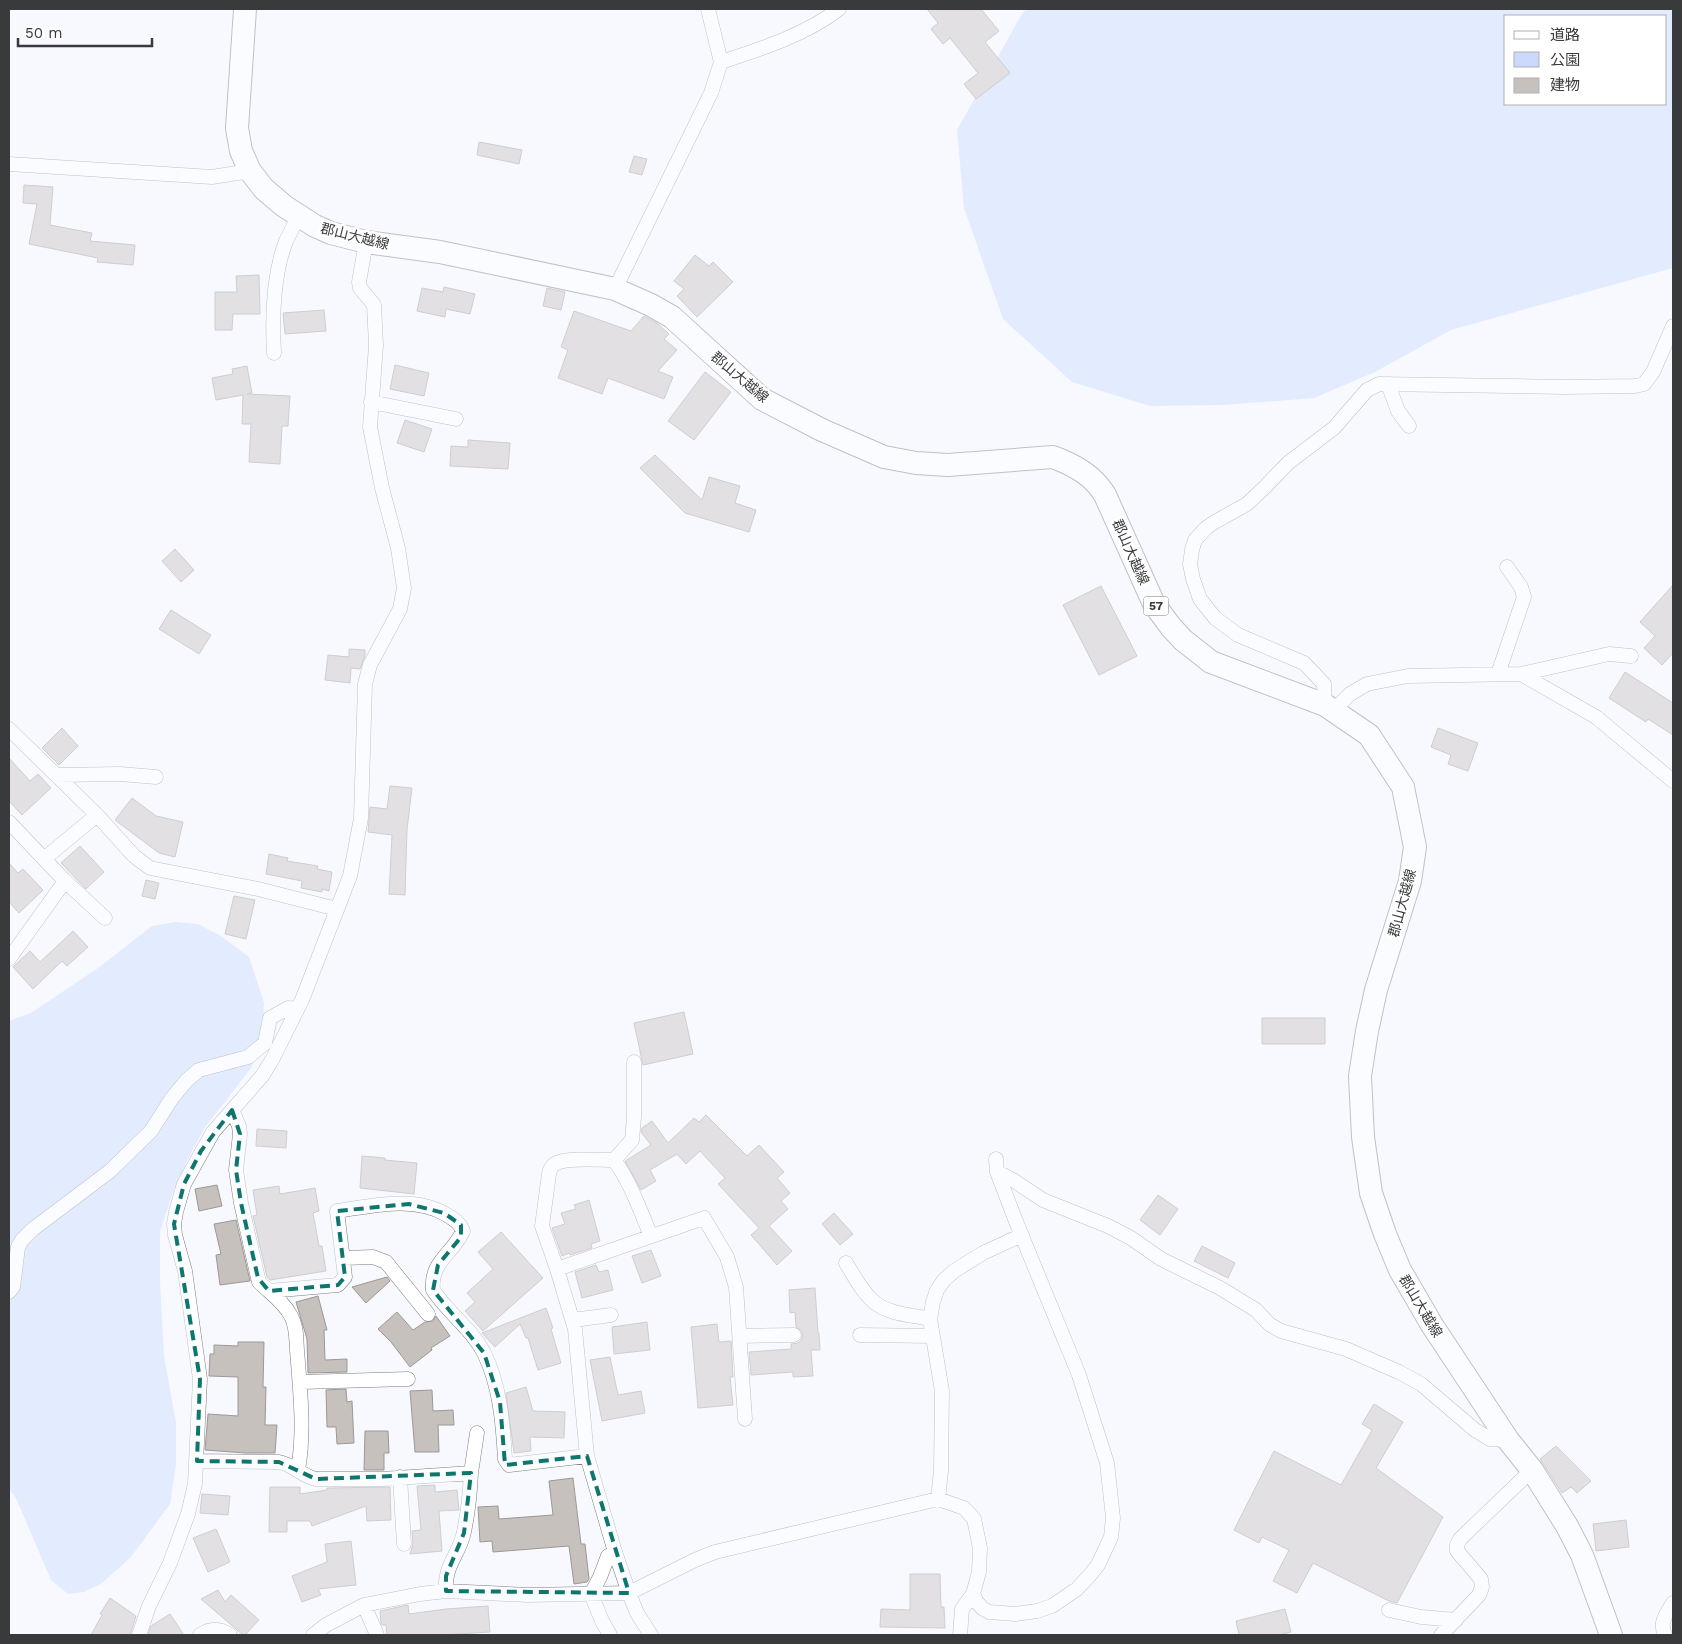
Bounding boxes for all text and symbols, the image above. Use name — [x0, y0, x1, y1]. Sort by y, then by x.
scale bar — [18, 15, 151, 47]
legend — [1504, 15, 1667, 105]
text: 50 m — [25, 24, 62, 42]
text: 道路 — [1550, 26, 1580, 44]
text: 公園 — [1550, 51, 1580, 69]
text: 建物 — [1550, 76, 1580, 94]
street label: 郡山大越線 — [319, 220, 391, 252]
street label: 郡山大越線 — [708, 348, 772, 406]
street label: 郡山大越線 — [1109, 517, 1153, 587]
road number: 57 — [1144, 596, 1168, 616]
street label: 郡山大越線 — [1385, 867, 1419, 939]
street label: 郡山大越線 — [1396, 1272, 1446, 1340]

